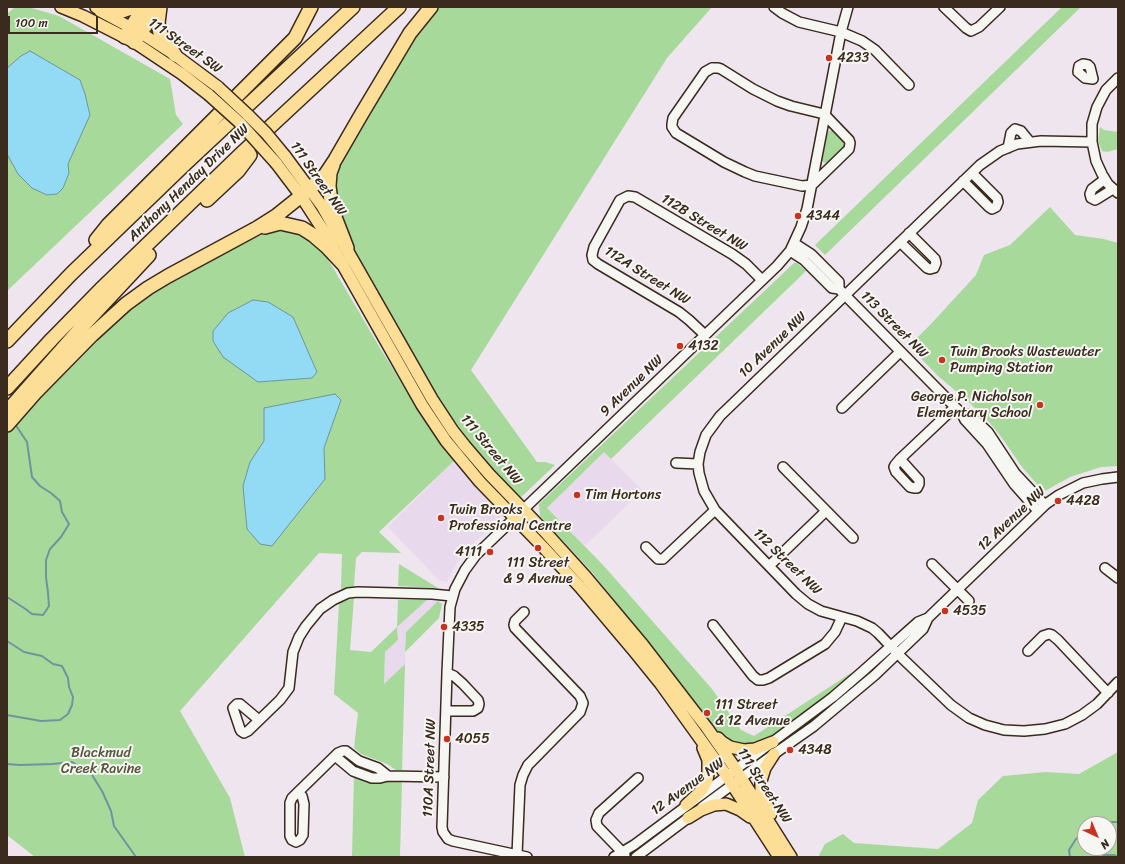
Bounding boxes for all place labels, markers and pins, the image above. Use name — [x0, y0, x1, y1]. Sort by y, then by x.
place label: 4233 — [837, 50, 869, 66]
marker: 4233 — [824, 53, 834, 63]
place label: 4344 — [806, 208, 840, 224]
marker: 4344 — [793, 211, 803, 221]
place label: 4132 — [688, 338, 719, 354]
marker: 4132 — [675, 341, 685, 351]
place label: Twin Brooks Wastewater Pumping Station — [950, 344, 1100, 376]
marker: Twin Brooks Wastewater Pumping Station — [937, 355, 947, 365]
place label: George P. Nicholson Elementary School — [911, 389, 1032, 422]
marker: George P. Nicholson Elementary School — [1035, 400, 1045, 410]
place label: Tim Hortons — [585, 487, 661, 503]
marker: Tim Hortons — [572, 490, 582, 500]
place label: 4428 — [1066, 493, 1100, 509]
marker: 4428 — [1053, 496, 1063, 506]
place label: Twin Brooks Professional Centre — [449, 502, 572, 534]
marker: Twin Brooks Professional Centre — [436, 513, 446, 523]
marker: 111 Street & 9 Avenue — [533, 543, 543, 553]
place label: 4111 — [455, 544, 482, 560]
marker: 4111 — [485, 547, 495, 557]
place label: 111 Street & 9 Avenue — [503, 555, 573, 588]
place label: 4535 — [953, 603, 987, 619]
marker: 4535 — [940, 606, 950, 616]
place label: 4335 — [452, 619, 485, 635]
marker: 4335 — [439, 622, 449, 632]
place label: 111 Street & 12 Avenue — [715, 697, 790, 730]
marker: 111 Street & 12 Avenue — [702, 708, 712, 718]
place label: 4055 — [455, 731, 490, 747]
marker: 4055 — [442, 734, 452, 744]
place label: 4348 — [798, 742, 832, 758]
marker: 4348 — [785, 745, 795, 755]

